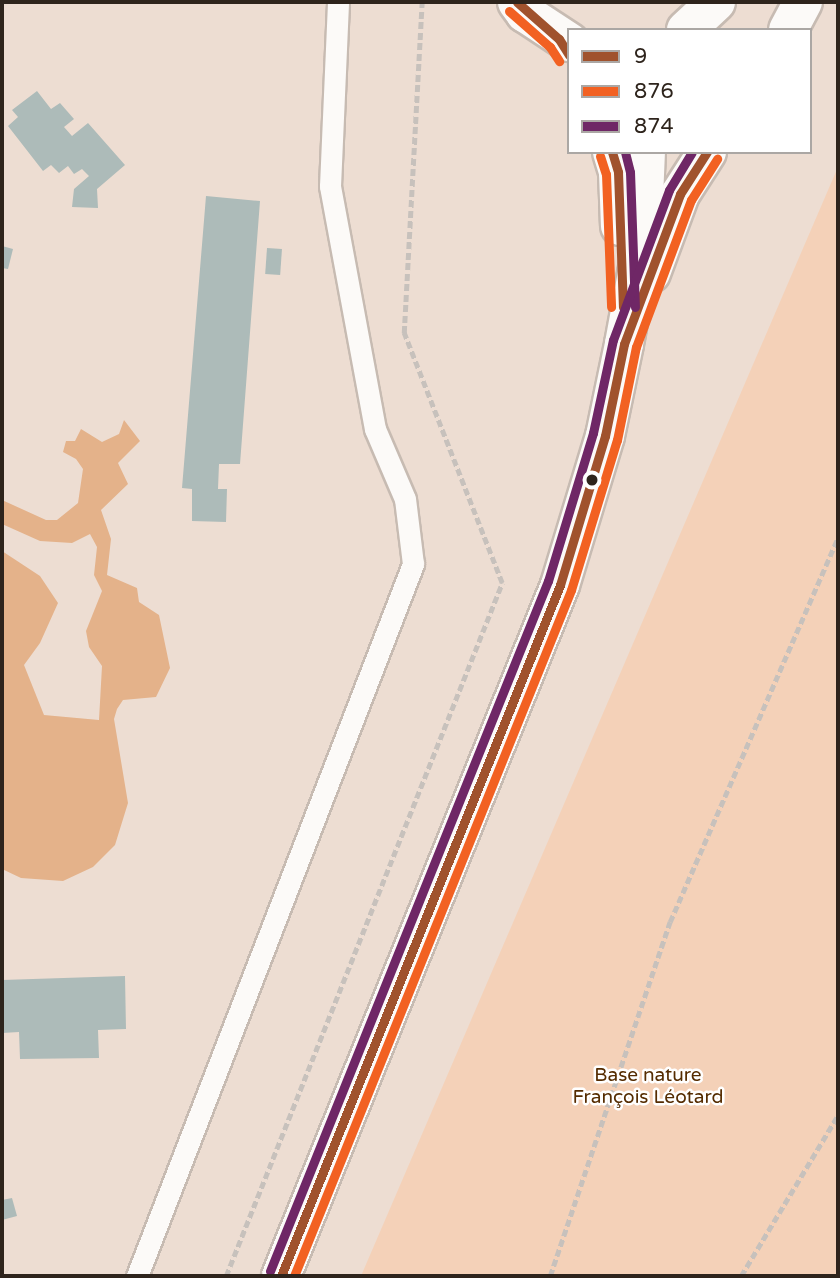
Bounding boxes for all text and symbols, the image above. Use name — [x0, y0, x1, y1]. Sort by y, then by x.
legend — [567, 28, 812, 154]
text: 9 — [634, 44, 647, 69]
text: 876 — [634, 79, 674, 104]
text: 874 — [634, 114, 674, 139]
unlabelled marker — [585, 473, 599, 487]
park label: Base nature François Léotard — [572, 1065, 724, 1109]

